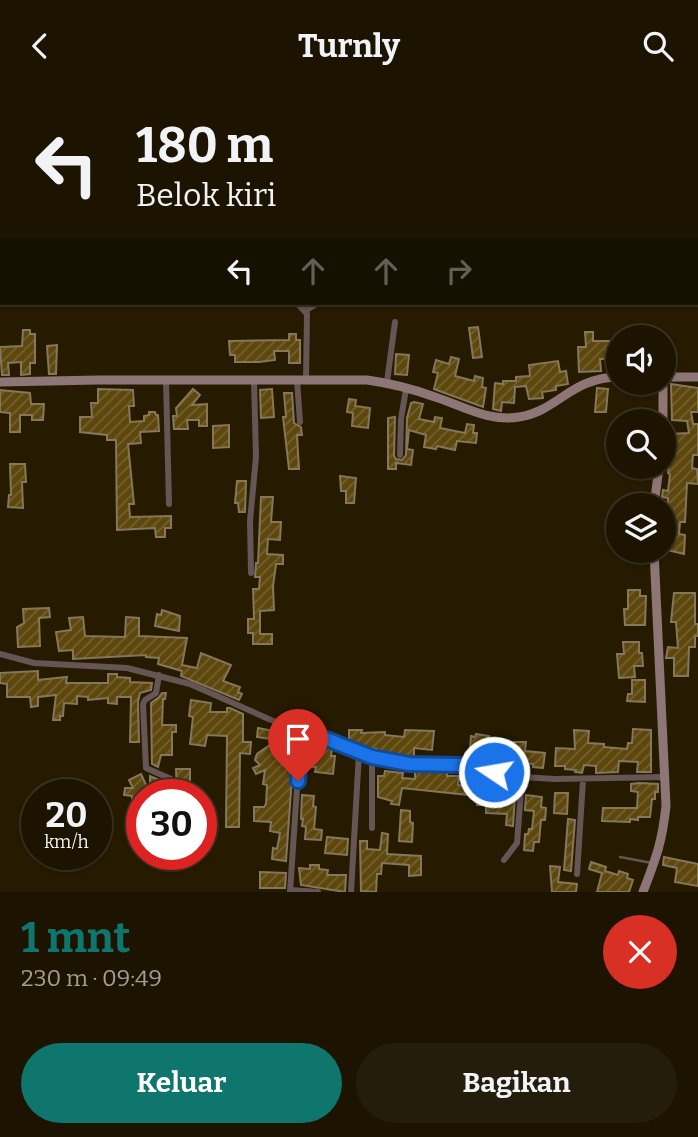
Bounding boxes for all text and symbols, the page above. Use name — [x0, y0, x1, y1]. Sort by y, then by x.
icon: back — [21, 27, 59, 65]
text: Turnly — [298, 27, 400, 65]
icon: search — [639, 27, 677, 65]
text: 180 m — [136, 116, 273, 175]
icon: left — [21, 119, 112, 210]
text: Belok kiri — [136, 176, 276, 214]
icon: left — [221, 252, 259, 290]
icon: ahead — [294, 252, 332, 290]
icon: ahead — [367, 252, 405, 290]
icon: right — [440, 252, 478, 290]
map controls — [606, 325, 676, 563]
button: sound — [606, 325, 676, 395]
button: search — [606, 409, 676, 479]
button: layers — [606, 493, 676, 563]
pin — [268, 709, 328, 781]
icon: arrive — [279, 720, 317, 758]
position arrow — [457, 735, 531, 809]
speed limit sign: 30 — [126, 779, 217, 870]
text: 20 — [46, 794, 87, 836]
text: km/h — [44, 831, 89, 853]
text: 1 mnt — [21, 913, 130, 963]
button: close — [603, 915, 677, 989]
text: 230 m · 09:49 — [21, 964, 162, 992]
button: Keluar — [21, 1043, 342, 1123]
button: Bagikan — [356, 1043, 677, 1123]

